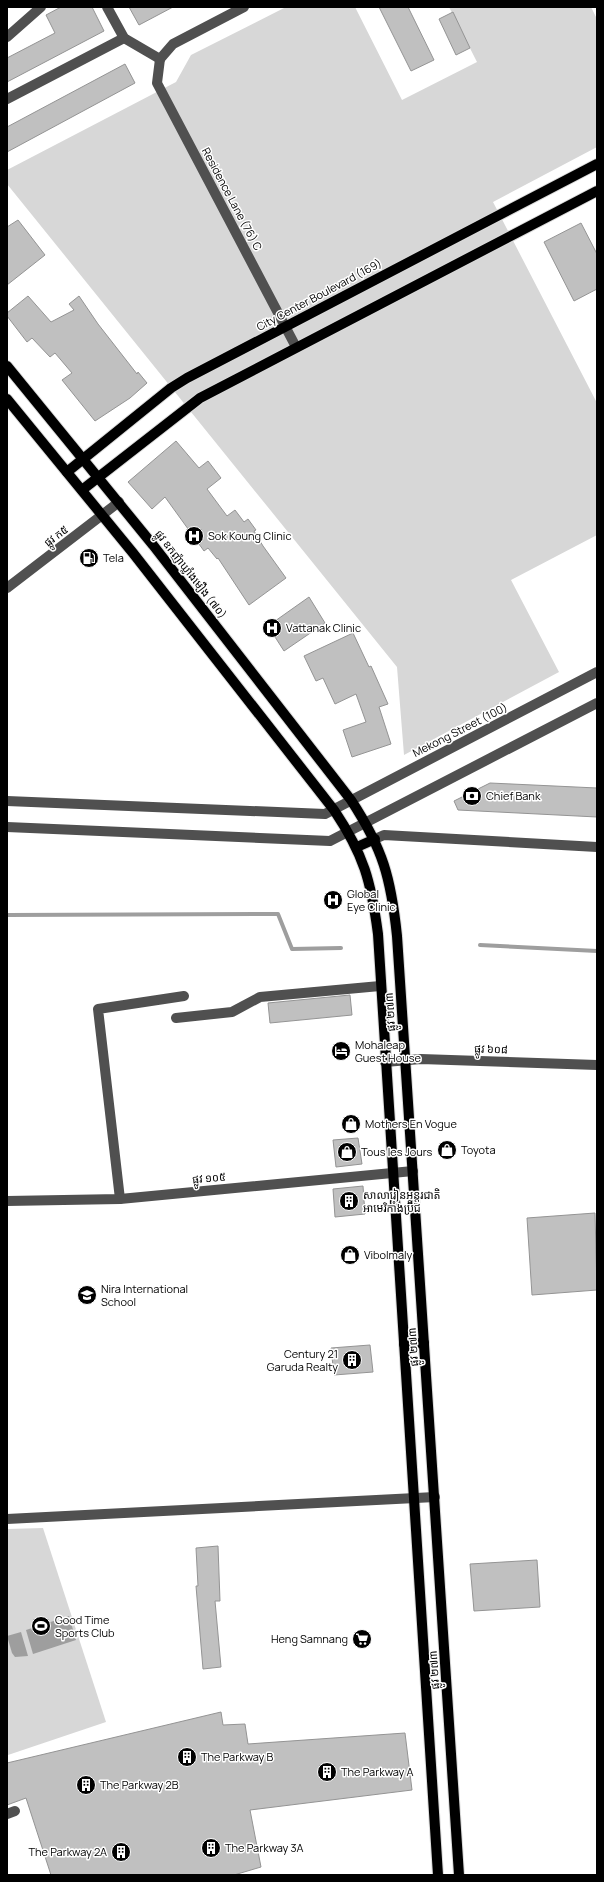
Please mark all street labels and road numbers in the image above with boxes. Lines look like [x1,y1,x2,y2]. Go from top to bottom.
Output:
street label: Residence Lane (76) C [199,145,266,253]
street label: City Center Boulevard (169) [254,255,384,334]
street label: ផ្លូវ ក៥ [40,522,73,552]
street label: ផ្លូវ ឧកញ៉ាឃ្លាំងមឿង (៧០) [150,526,231,623]
street label: Mekong Street (100) [410,699,510,760]
street label: ផ្លូវ ២៧៣ [381,992,402,1032]
street label: ផ្លូវ ៦០៨ [474,1040,508,1060]
street label: ផ្លូវ ១០៥ [191,1169,227,1190]
street label: ផ្លូវ ២៧៣ [404,1327,425,1367]
street label: ផ្លូវ ២៧៣ [425,1650,446,1690]

